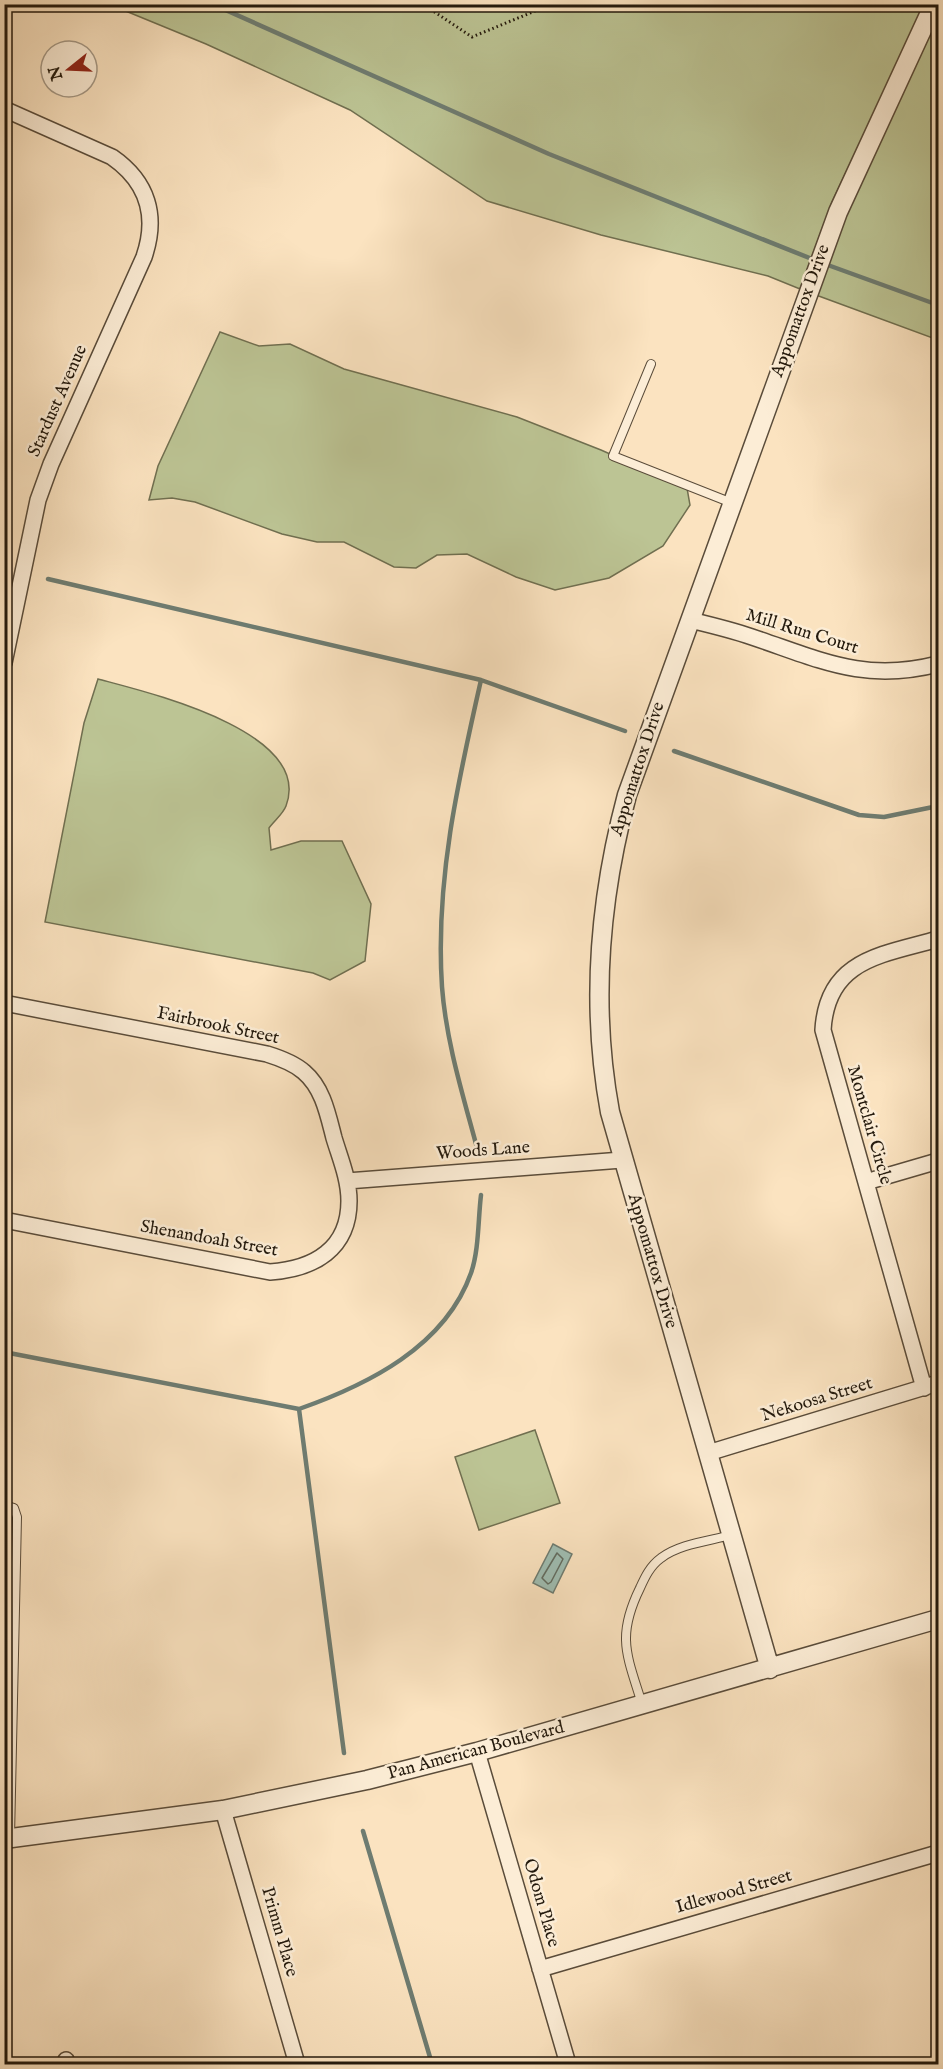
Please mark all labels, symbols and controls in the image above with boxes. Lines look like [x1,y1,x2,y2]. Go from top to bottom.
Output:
north arrow [39,39,99,99]
text: N [45,63,69,84]
street label: Appomattox Drive [766,242,836,381]
street label: Stardust Avenue [23,341,93,461]
street label: Mill Run Court [743,604,861,660]
street label: Appomattox Drive [605,699,670,840]
street label: Fairbrook Street [155,1002,281,1050]
street label: Montclair Circle [841,1063,897,1187]
street label: Woods Lane [435,1136,531,1166]
street label: Appomattox Drive [621,1190,682,1331]
street label: Shenandoah Street [138,1216,280,1262]
street label: Nekoosa Street [759,1372,875,1428]
street label: Pan American Boulevard [385,1716,567,1786]
street label: Odom Place [517,1856,565,1950]
street label: Idlewood Street [673,1864,795,1920]
street label: Primm Place [255,1884,303,1980]

